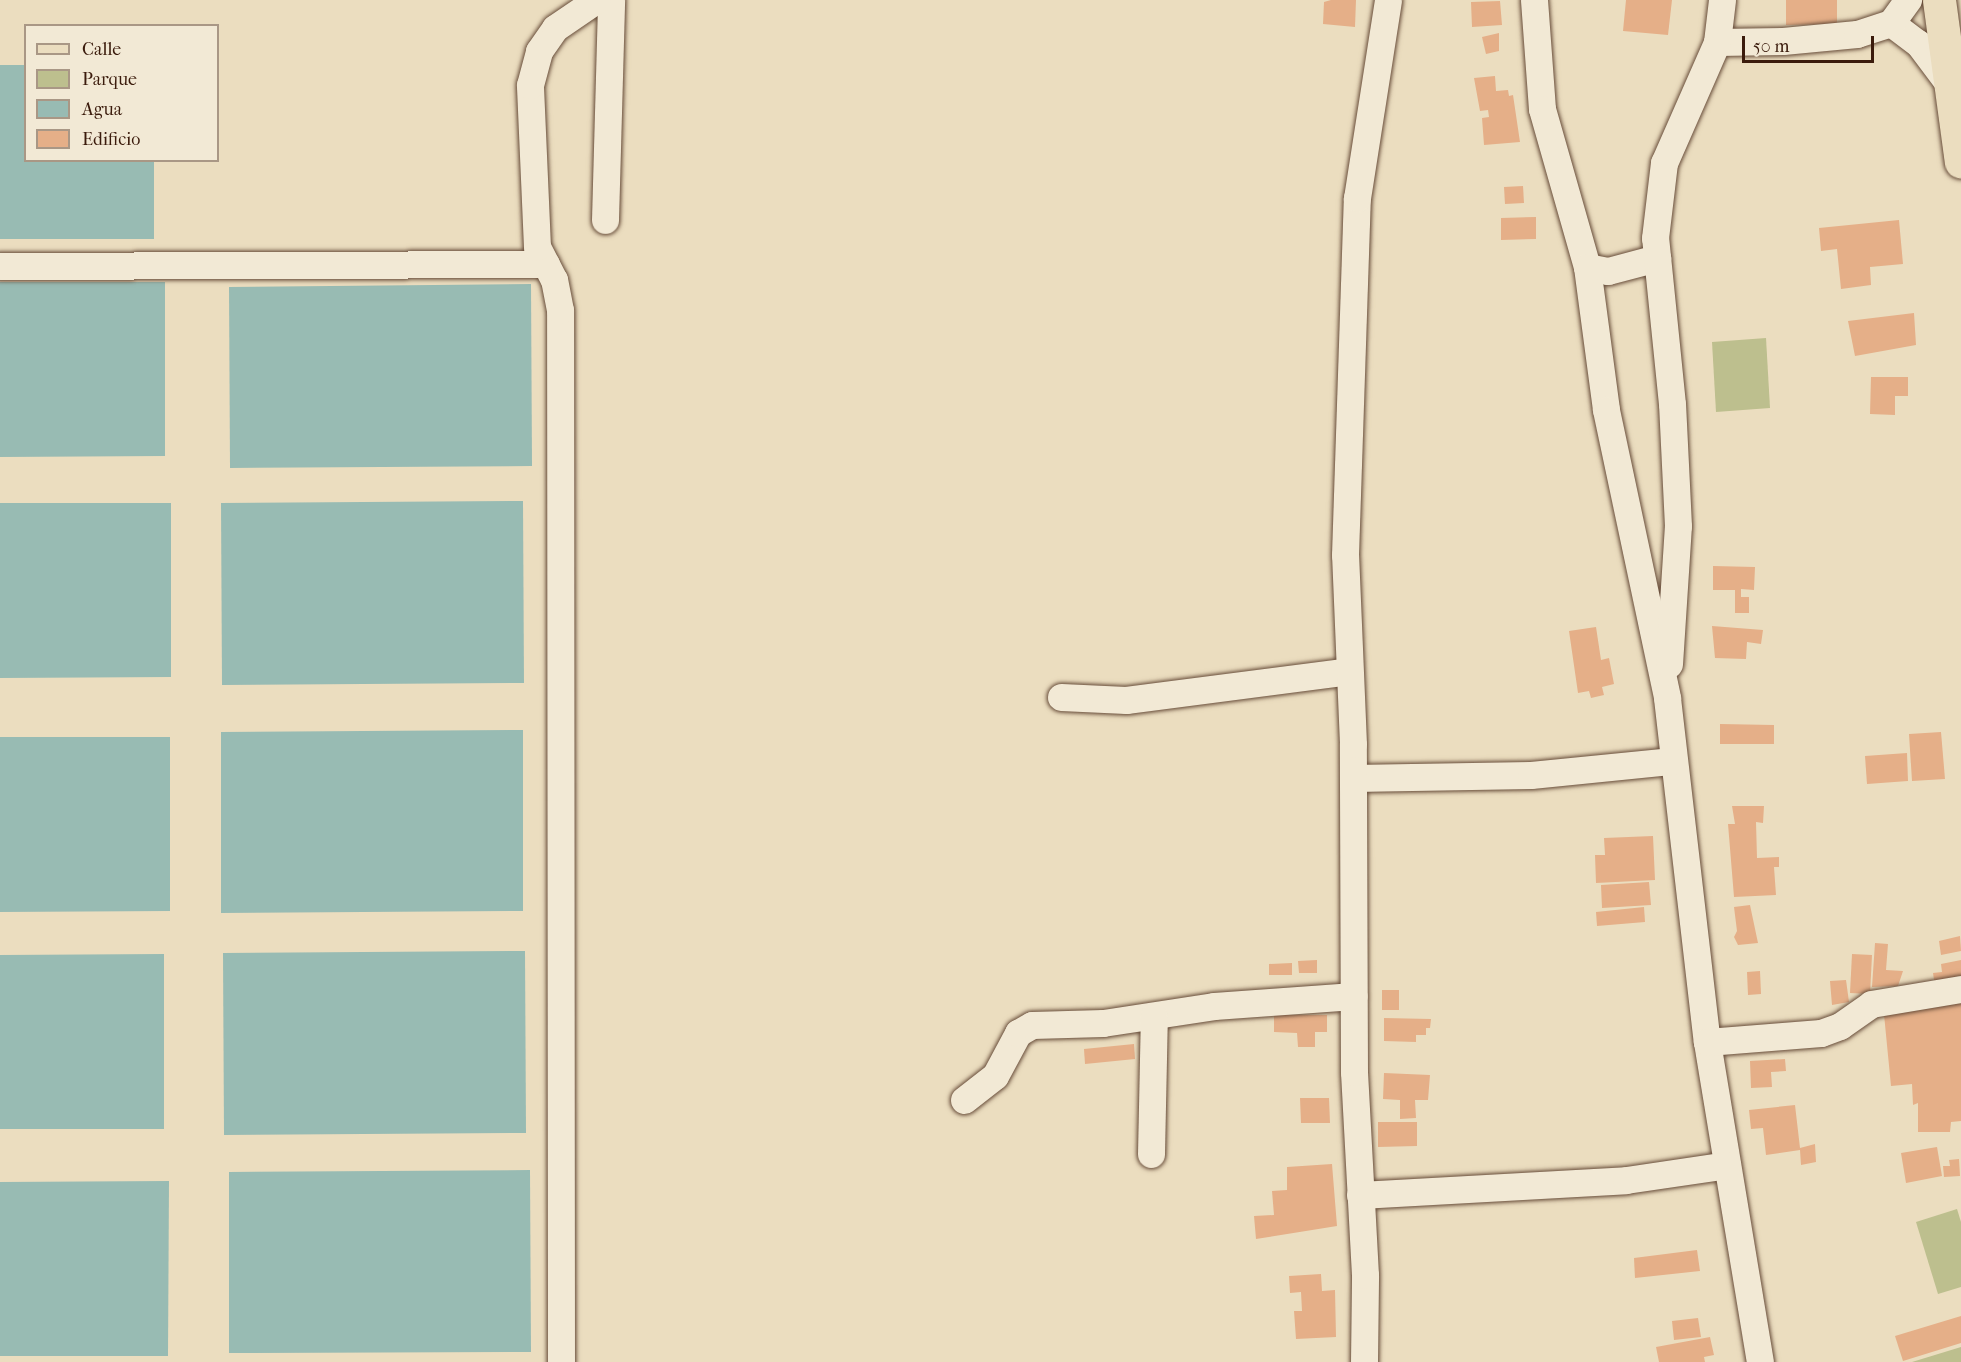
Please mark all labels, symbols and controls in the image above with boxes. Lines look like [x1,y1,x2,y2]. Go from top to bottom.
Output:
legend [24,24,219,162]
scale bar [1745,24,1877,62]
text: 50 m [1753,36,1789,57]
text: Calle [82,39,121,60]
text: Parque [82,69,137,90]
text: Agua [82,99,122,120]
text: Edificio [82,129,140,150]

